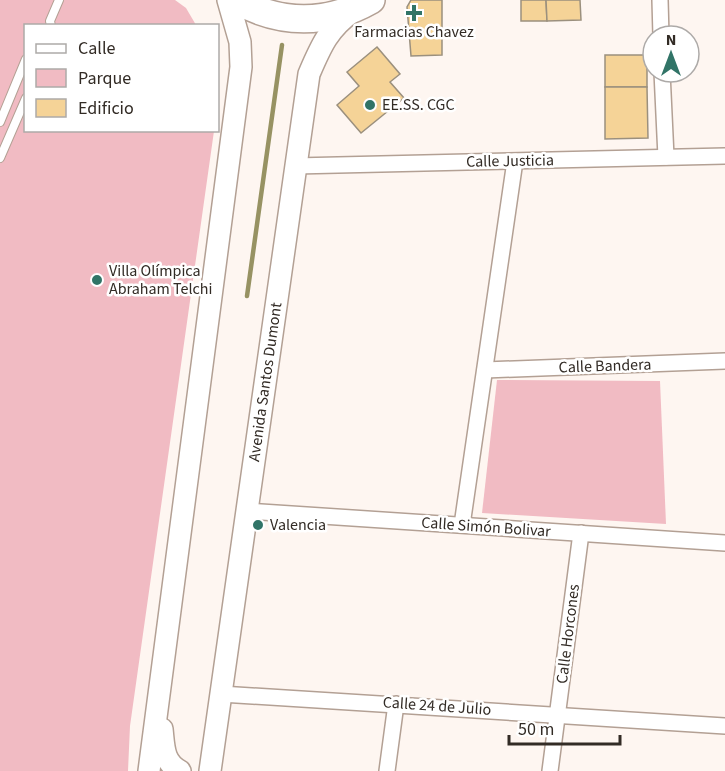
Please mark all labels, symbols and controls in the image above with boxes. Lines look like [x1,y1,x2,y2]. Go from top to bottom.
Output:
marker: Farmacias Chavez [407,6,421,20]
place label: Farmacias Chavez [354,21,474,43]
legend [24,24,219,132]
north arrow [641,24,701,84]
text: N [666,29,676,51]
text: Calle [78,36,116,61]
text: Parque [78,66,131,91]
place label: EE.SS. CGC [382,94,455,116]
text: Edificio [78,96,134,121]
marker: EE.SS. CGC [363,98,377,112]
street label: Calle Justicia [466,149,554,173]
place label: Villa Olímpica Abraham Telchi [109,260,212,300]
marker: Villa Olímpica Abraham Telchi [90,273,104,287]
street label: Avenida Santos Dumont [243,300,288,463]
street label: Calle Bandera [558,353,652,379]
street label: Calle Simón Bolivar [421,512,552,543]
place label: Valencia [270,514,326,536]
marker: Valencia [251,518,265,532]
street label: Calle Horcones [551,583,585,685]
street label: Calle 24 de Julio [382,691,492,721]
scale bar [509,708,620,746]
text: 50 m [518,717,554,742]

